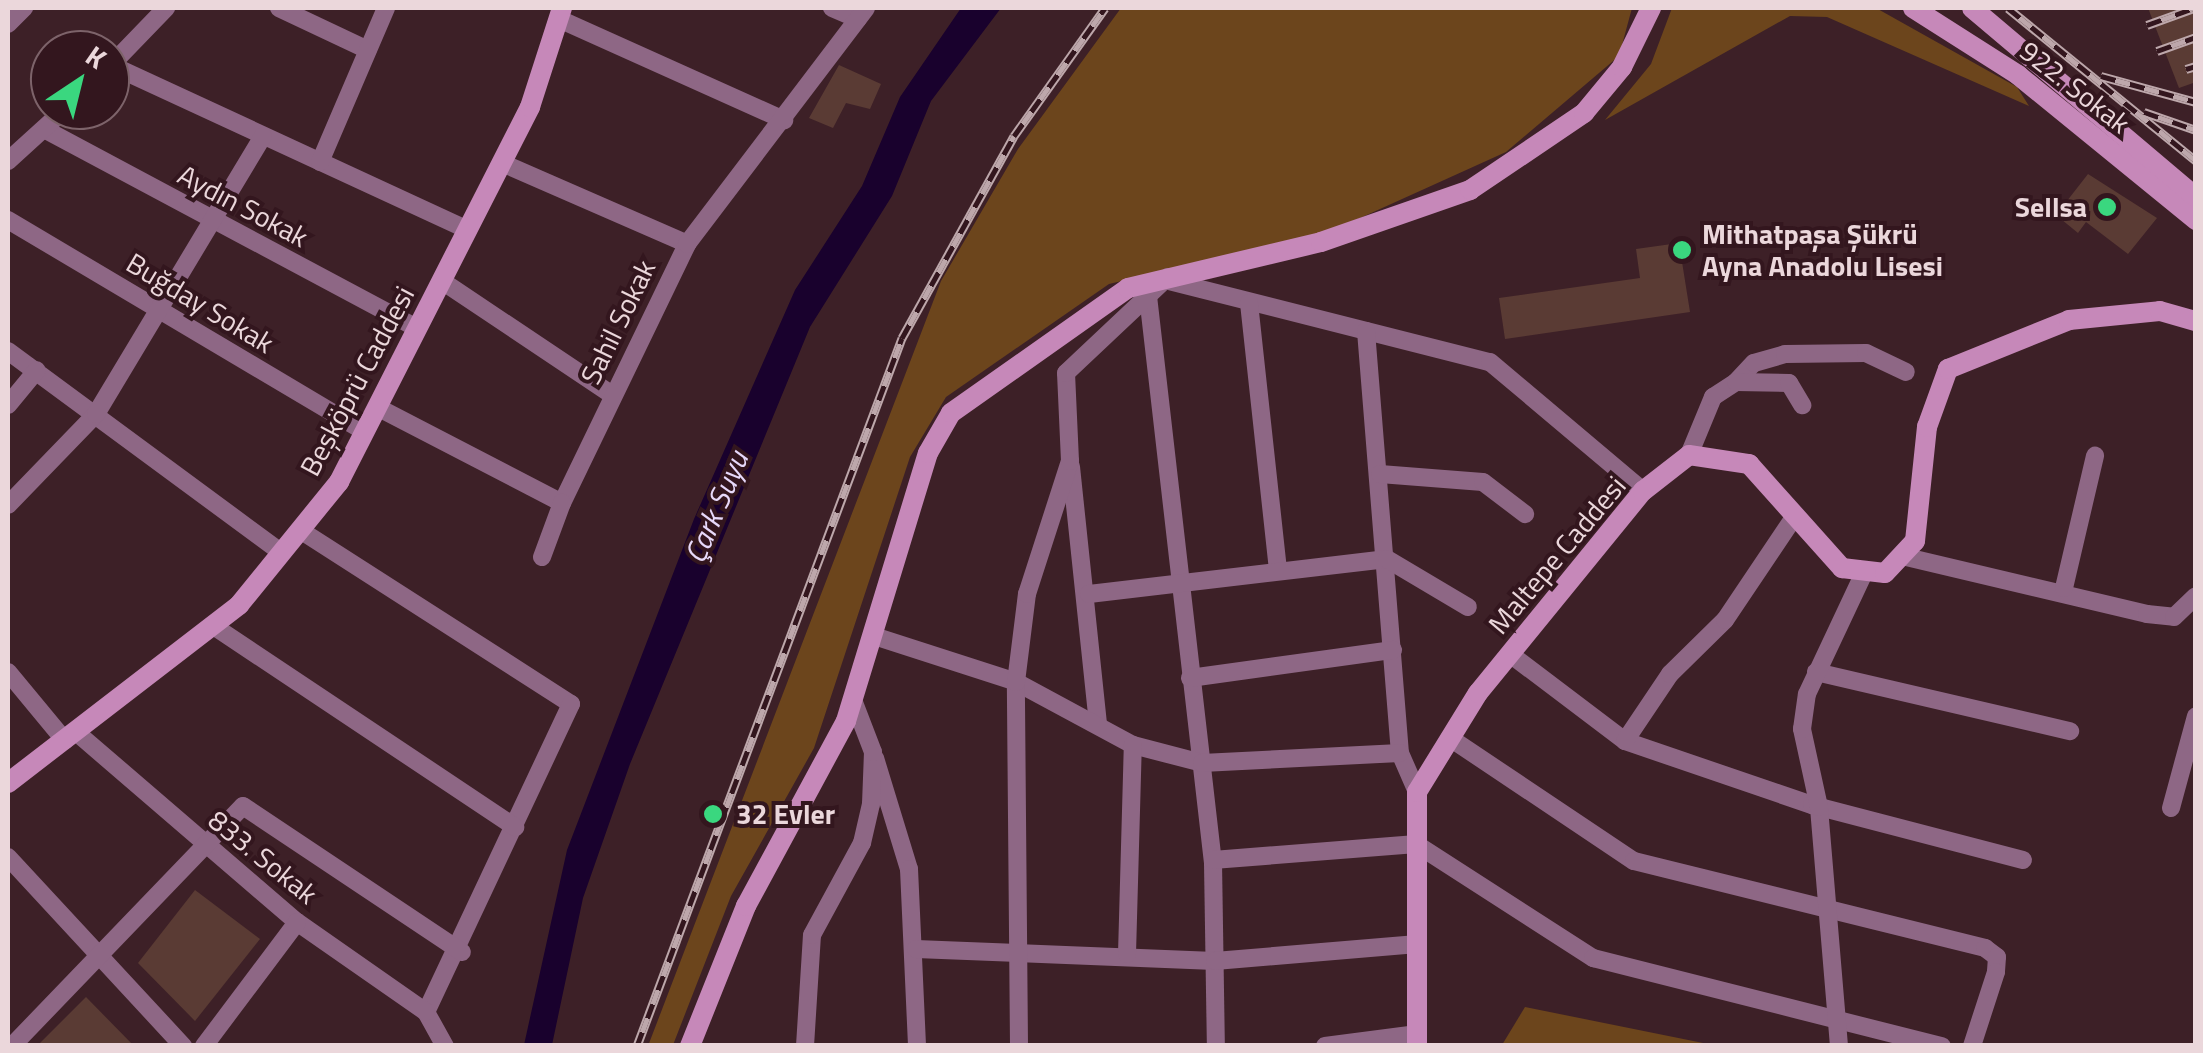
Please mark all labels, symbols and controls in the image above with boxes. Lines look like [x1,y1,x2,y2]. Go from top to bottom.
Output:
north arrow [30,30,130,130]
text: K [77,34,115,79]
street label: 922. Sokak [2013,34,2137,140]
street label: Aydın Sokak [172,158,314,254]
place label: Sellsa [2015,190,2087,224]
marker: Sellsa [2096,196,2118,218]
place label: Mithatpaşa Şükrü Ayna Anadolu Lisesi [1702,217,1943,283]
marker: Mithatpaşa Şükrü Ayna Anadolu Lisesi [1671,239,1693,261]
street label: Buğday Sokak [120,246,280,360]
street label: Sahil Sokak [574,255,662,389]
street label: Beşköprü Caddesi [293,280,421,482]
water label: Çark Suyu [676,446,756,568]
street label: Maltepe Caddesi [1481,469,1633,641]
place label: 32 Evler [736,797,835,831]
marker: 32 Evler [700,801,726,827]
street label: 833. Sokak [202,803,324,911]

